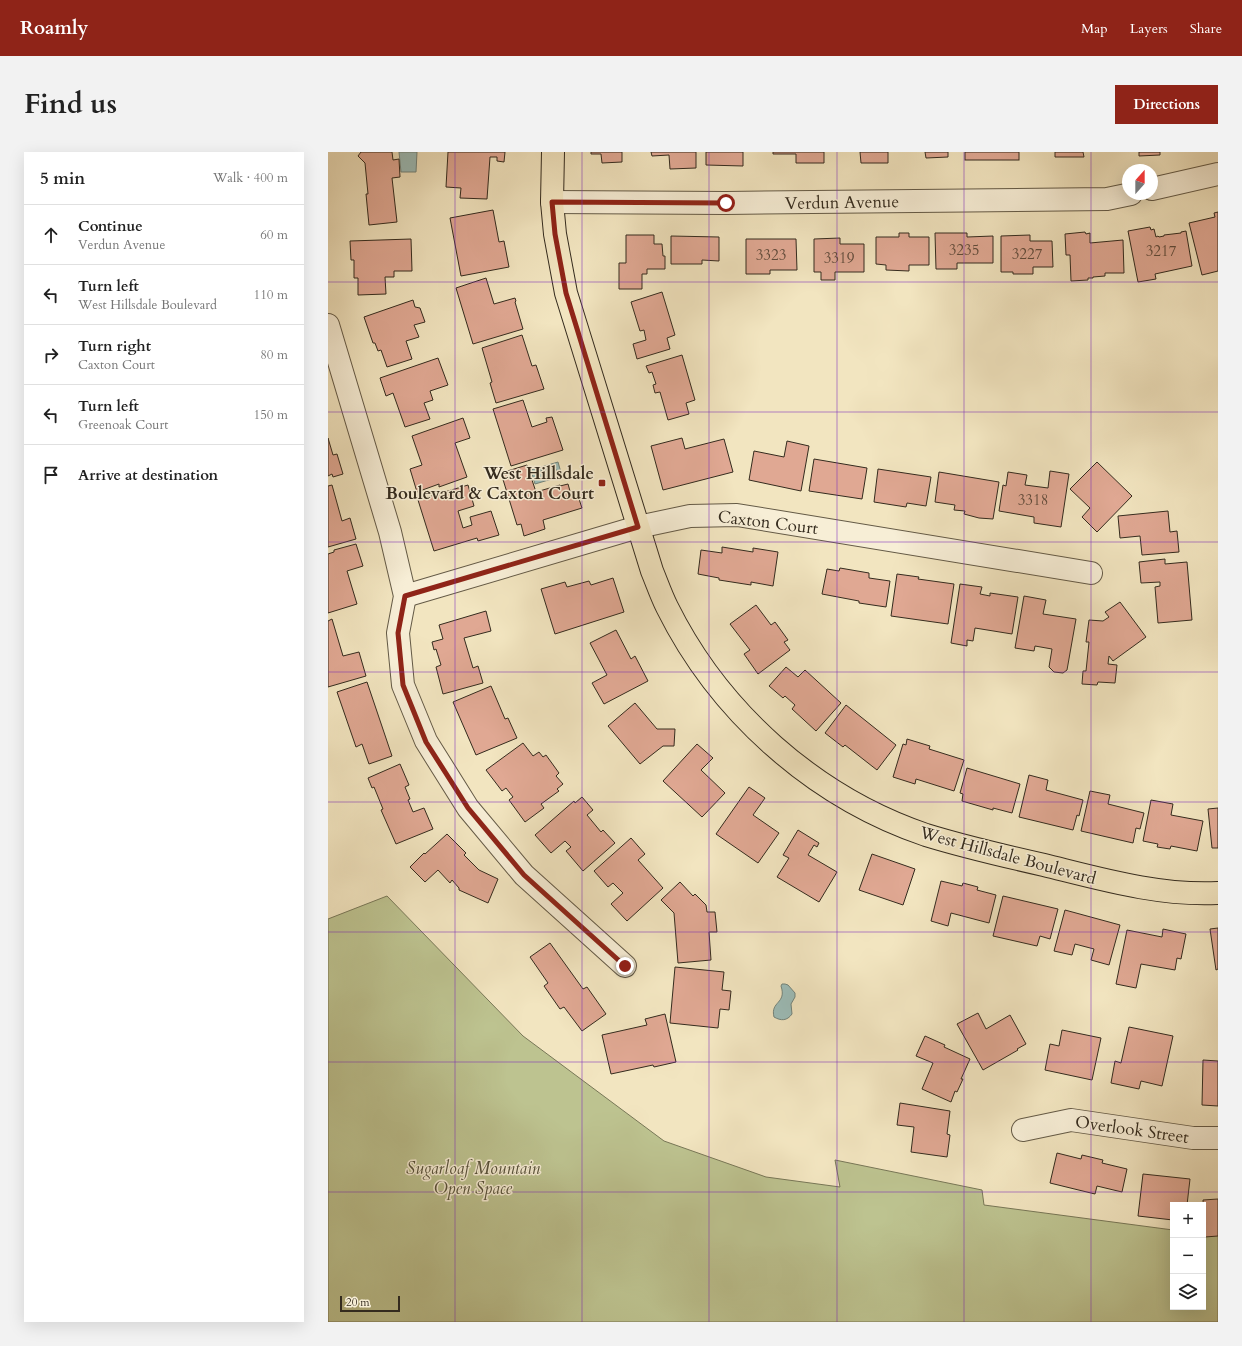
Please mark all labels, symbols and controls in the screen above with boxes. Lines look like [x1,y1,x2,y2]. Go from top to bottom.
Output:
text: Roamly [20,15,88,41]
text: Map [1081,19,1108,38]
text: Layers [1130,19,1168,38]
text: Share [1190,19,1222,38]
text: Find us [24,85,117,123]
button: Directions [1115,85,1218,124]
north arrow [1122,164,1158,200]
text: 5 min [40,167,85,190]
text: Walk · 400 m [213,169,288,187]
street label: Verdun Avenue [785,190,899,215]
route start [717,194,735,212]
text: Continue [78,216,143,236]
icon: ahead [40,224,62,246]
text: 60 m [260,226,288,244]
text: Verdun Avenue [78,236,165,254]
house number: 3235 [949,240,979,260]
house number: 3217 [1146,241,1177,261]
house number: 3227 [1012,244,1043,264]
house number: 3323 [756,245,786,265]
house number: 3319 [824,248,855,268]
text: Turn left [78,276,139,296]
icon: left [40,284,62,306]
text: 110 m [254,286,288,304]
text: West Hillsdale Boulevard [78,296,217,314]
text: Turn right [78,336,151,356]
icon: right [40,344,62,366]
text: 80 m [260,346,288,364]
text: Caxton Court [78,356,155,374]
text: Turn left [78,396,139,416]
icon: left [40,404,62,426]
text: 150 m [254,406,288,424]
text: Greenoak Court [78,416,168,434]
place label: West Hillsdale Boulevard & Caxton Court [386,462,594,505]
icon: arrive [40,464,62,486]
text: Arrive at destination [78,465,218,485]
marker: West Hillsdale Boulevard & Caxton Court [597,478,607,488]
house number: 3318 [1018,490,1048,510]
street label: Caxton Court [717,505,820,540]
street label: West Hillsdale Boulevard [916,821,1099,890]
route end [616,957,634,975]
street label: Overlook Street [1074,1110,1191,1149]
park label: Sugarloaf Mountain Open Space [406,1157,541,1200]
map controls [1170,1202,1206,1310]
button: + [1170,1202,1206,1238]
button: − [1170,1238,1206,1274]
button: layers [1170,1274,1206,1310]
scale bar [340,1294,400,1313]
text: 20 m [346,1295,370,1310]

